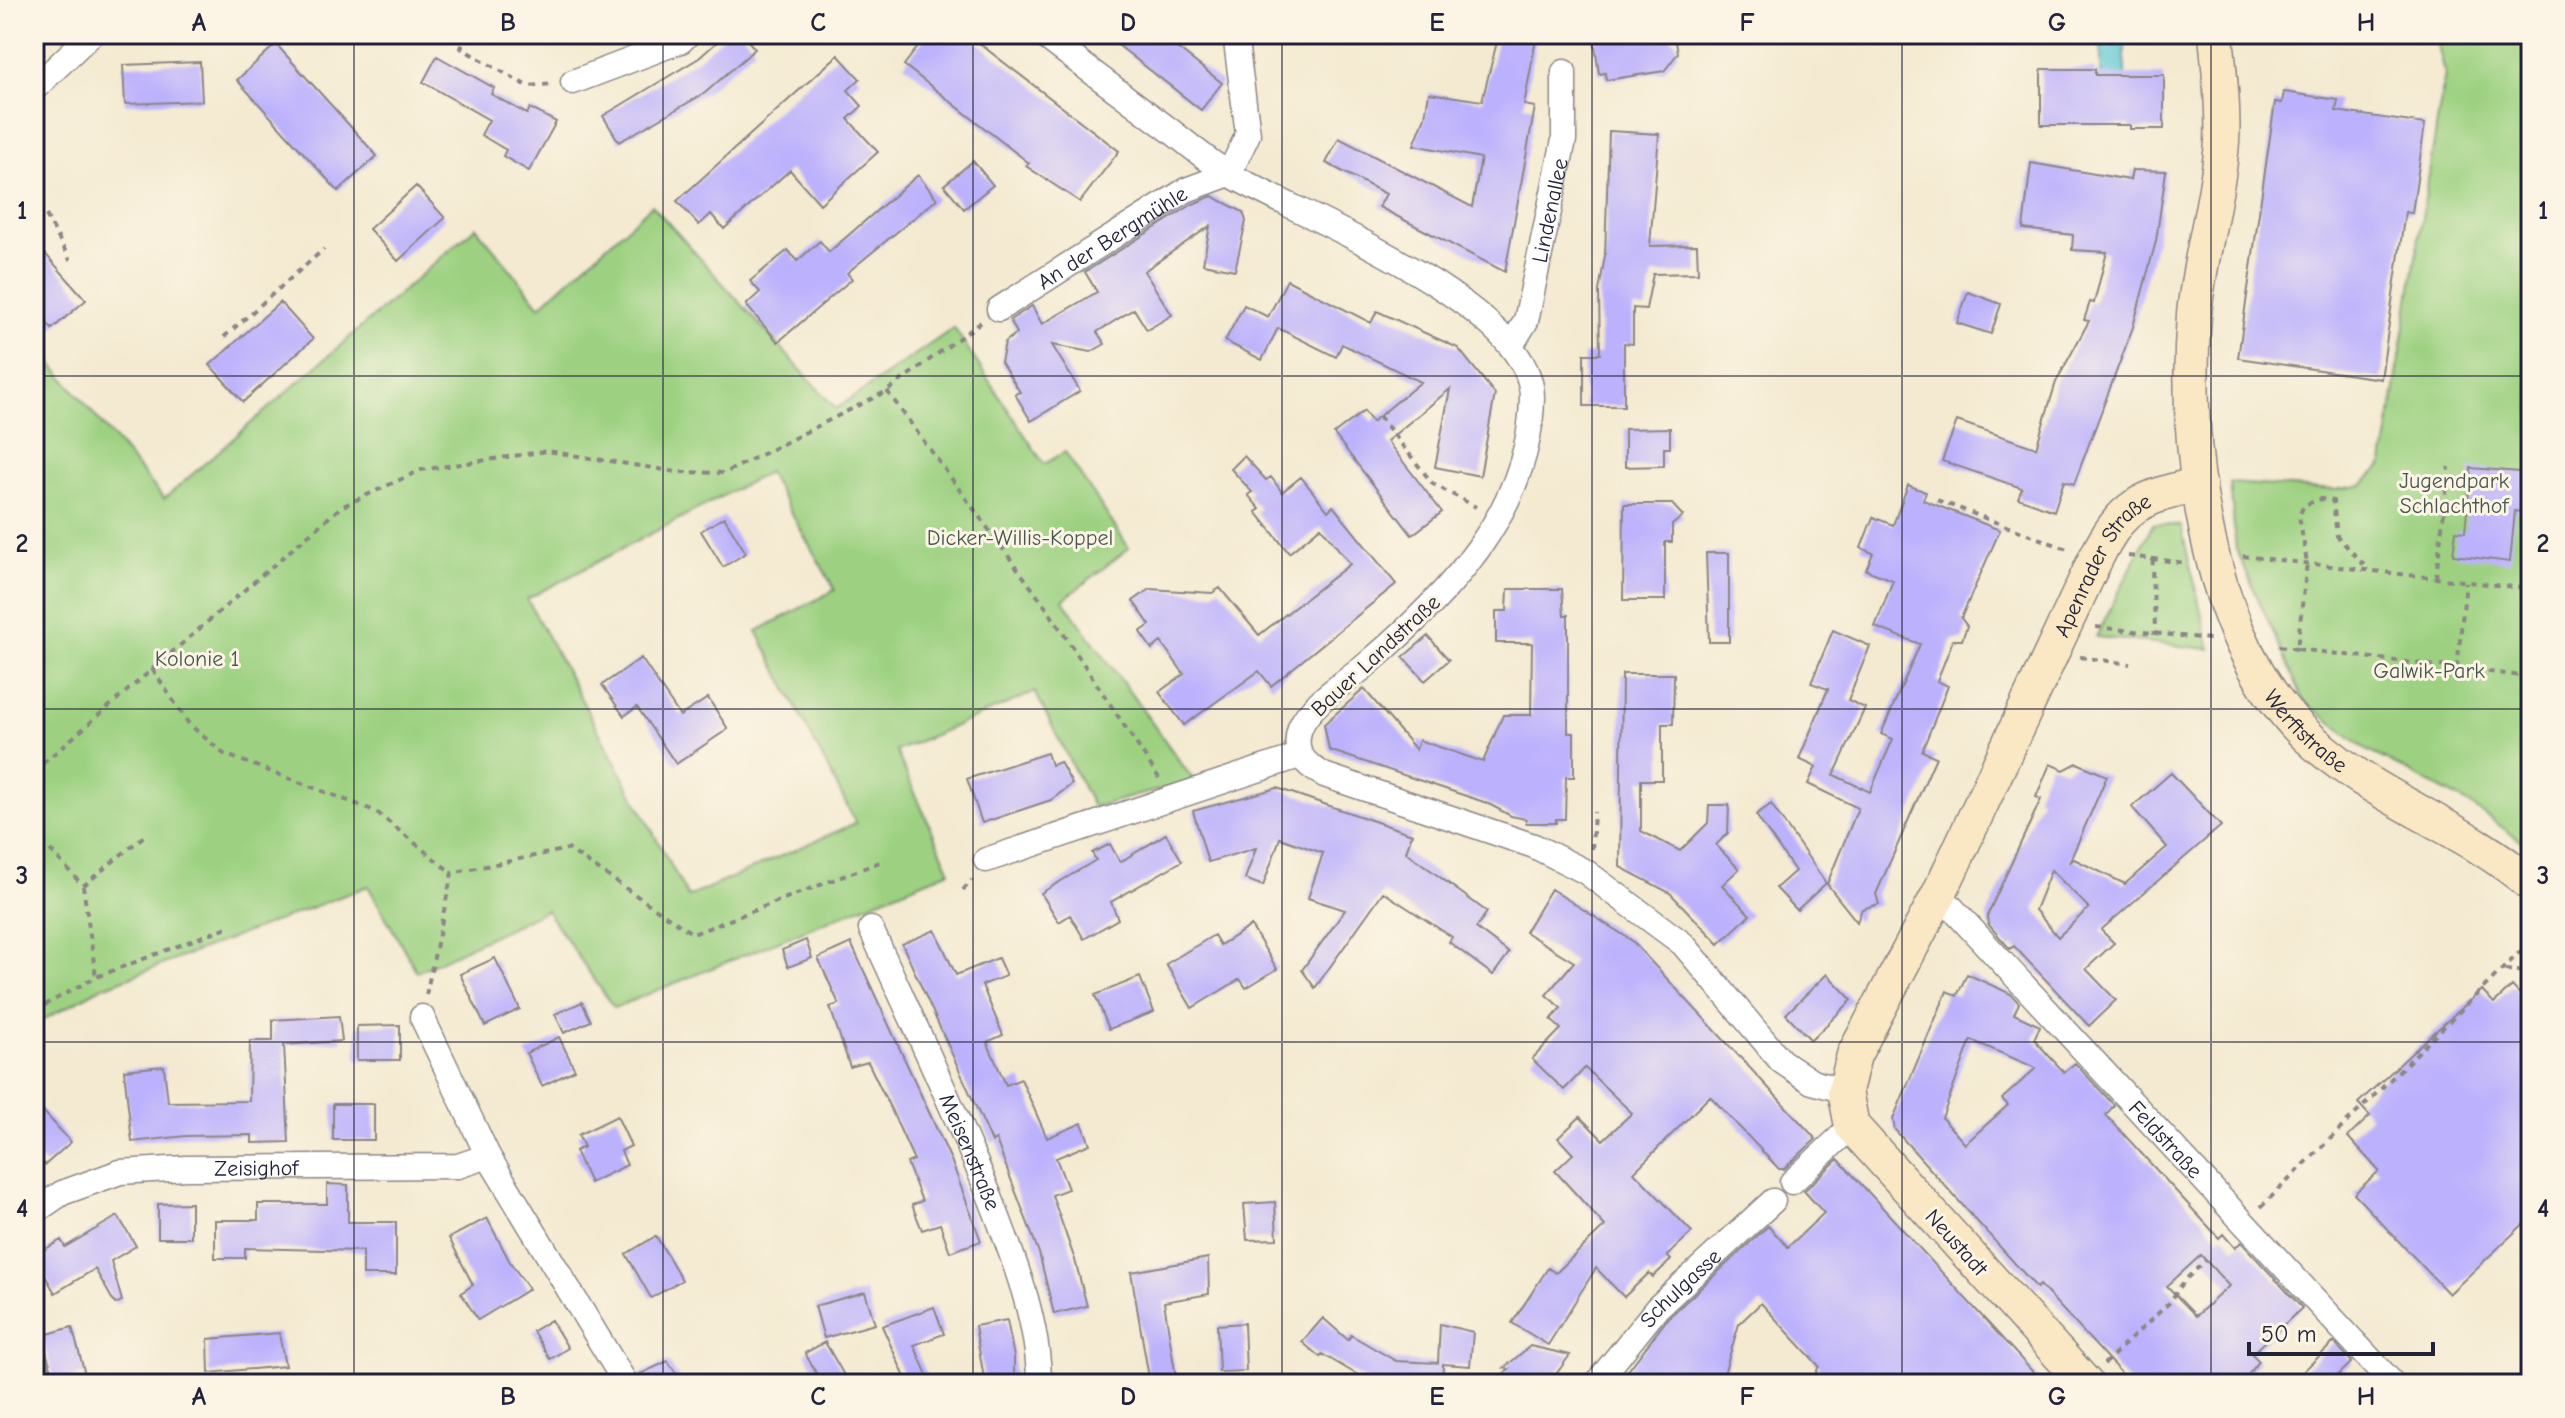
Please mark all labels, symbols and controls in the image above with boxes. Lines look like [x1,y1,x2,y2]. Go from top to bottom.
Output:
text: A [192,8,207,38]
text: B [500,8,516,38]
text: C [810,8,826,38]
text: D [1120,8,1136,38]
text: E [1429,8,1445,38]
text: F [1739,8,1755,38]
text: G [2048,8,2066,38]
text: H [2357,8,2375,38]
street label: Lindenallee [1527,156,1574,265]
street label: An der Bergmühle [1033,181,1192,295]
text: 1 [17,196,27,226]
text: 1 [2538,196,2548,226]
park label: Jugendpark Schlachthof [2399,468,2510,519]
street label: Apenrader Straße [2049,488,2155,641]
park label: Dicker-Willis-Koppel [927,525,1113,551]
text: 2 [16,529,28,559]
text: 2 [2537,529,2549,559]
street label: Bauer Landstraße [1306,589,1446,722]
park label: Kolonie 1 [155,646,239,672]
park label: Galwik-Park [2373,658,2485,684]
street label: Werftstraße [2258,685,2352,779]
text: 3 [16,861,28,891]
text: 3 [2537,861,2549,891]
street label: Meisenstraße [933,1090,1006,1214]
street label: Feldstraße [2123,1095,2208,1184]
street label: Zeisighof [214,1155,300,1182]
text: 4 [16,1194,28,1224]
text: 4 [2537,1194,2549,1224]
street label: Neustadt [1920,1204,1993,1282]
street label: Schulgasse [1635,1244,1727,1333]
scale bar [2249,1306,2433,1356]
text: 50 m [2261,1320,2317,1348]
text: A [192,1382,207,1412]
text: B [500,1382,516,1412]
text: C [810,1382,826,1412]
text: D [1120,1382,1136,1412]
text: E [1429,1382,1445,1412]
text: F [1739,1382,1755,1412]
text: G [2048,1382,2066,1412]
text: H [2357,1382,2375,1412]

